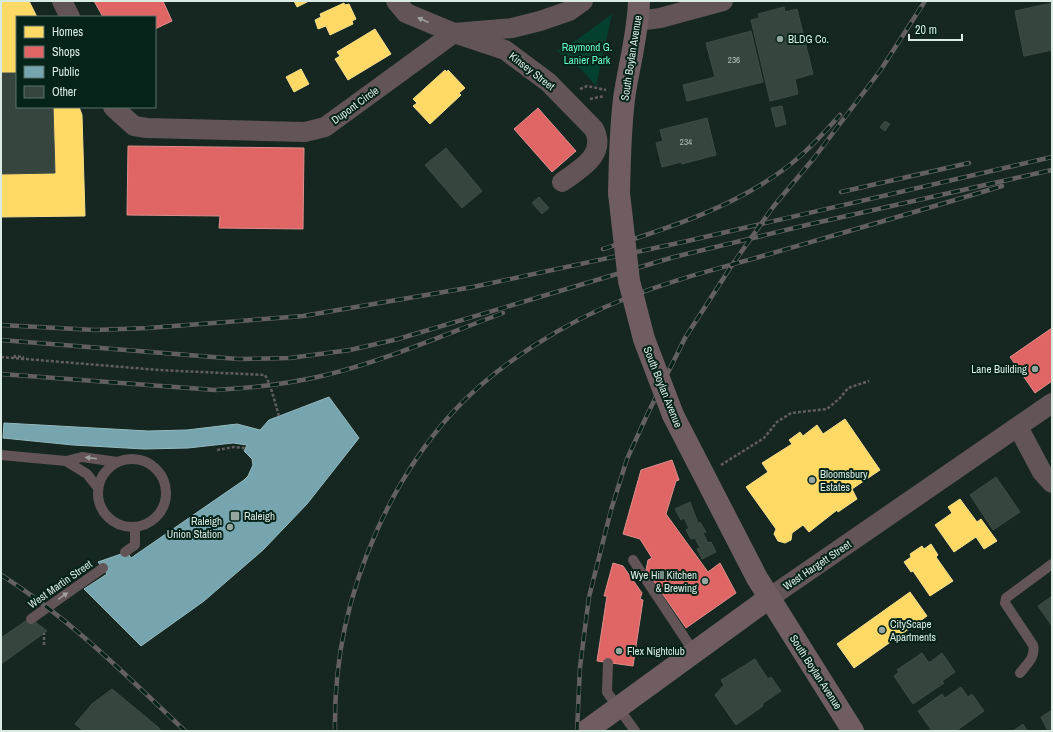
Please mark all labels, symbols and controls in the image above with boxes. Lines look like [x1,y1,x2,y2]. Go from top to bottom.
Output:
street label: South Boylan Avenue [617,14,645,102]
legend [16,16,156,108]
scale bar [909,16,962,42]
one-way arrow [417,17,428,23]
text: 20 m [915,22,937,38]
text: Homes [52,24,83,40]
place label: BLDG Co. [788,32,829,46]
marker: BLDG Co. [775,34,785,44]
park label: Raymond G. Lanier Park [562,40,612,67]
text: Shops [52,44,80,60]
street label: Kinsey Street [506,49,558,93]
house number: 236 [728,54,740,66]
text: Public [52,64,79,80]
street label: Dupont Circle [329,83,381,127]
text: Other [52,84,77,100]
house number: 234 [680,136,692,148]
street label: South Boylan Avenue [640,344,686,430]
place label: Lane Building [971,362,1027,376]
marker: Lane Building [1030,364,1040,374]
one-way arrow [85,455,97,462]
place label: Bloomsbury Estates [820,467,868,494]
marker: Bloomsbury Estates [807,475,817,485]
place label: Raleigh [244,509,275,523]
marker: Raleigh [229,510,241,522]
place label: Raleigh Union Station [167,514,222,541]
marker: Raleigh Union Station [225,522,235,532]
street label: West Hargett Street [780,537,854,593]
street label: West Martin Street [25,556,95,611]
place label: Wye Hill Kitchen & Brewing [630,568,697,595]
marker: Wye Hill Kitchen & Brewing [700,576,710,586]
one-way arrow [57,592,68,600]
place label: CityScape Apartments [889,617,937,644]
marker: CityScape Apartments [877,625,887,635]
street label: South Boylan Avenue [787,632,845,712]
place label: Flex Nightclub [627,644,685,658]
marker: Flex Nightclub [614,646,624,656]

